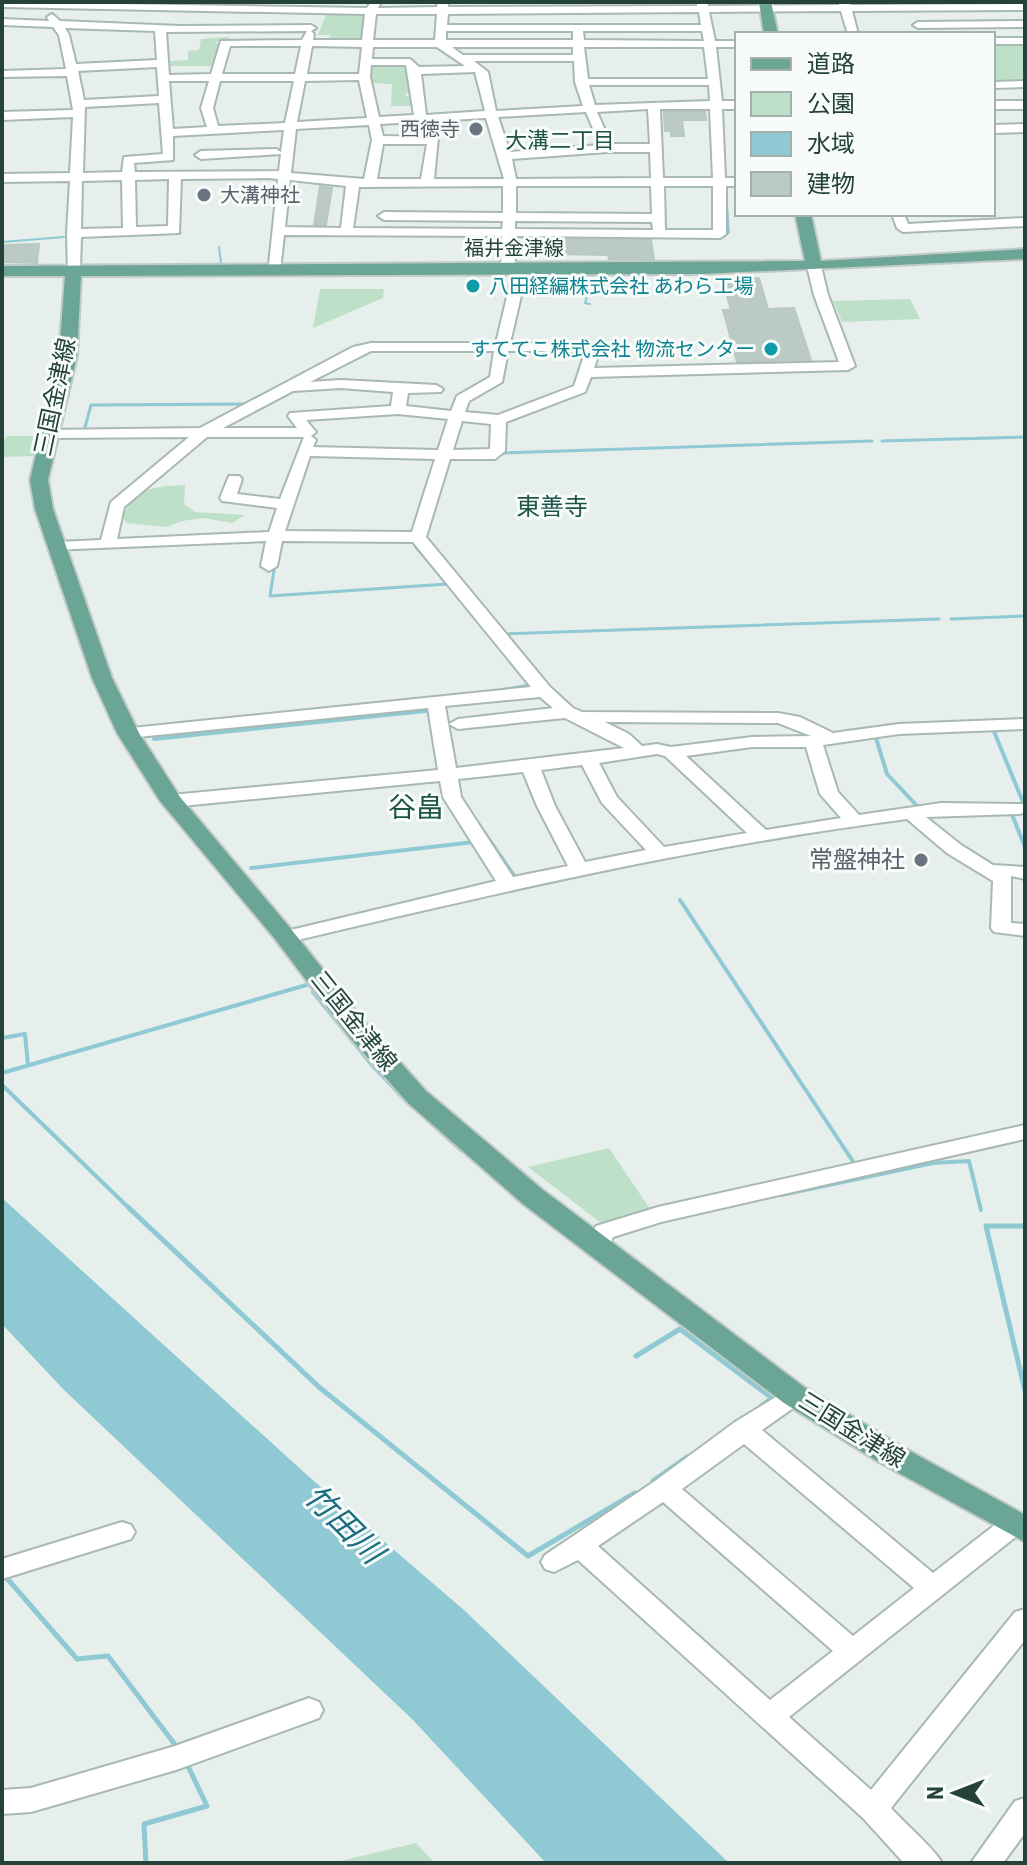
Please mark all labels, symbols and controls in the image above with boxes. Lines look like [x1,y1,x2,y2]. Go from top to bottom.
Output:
legend [735,32,995,216]
text: 道路 [807,50,855,78]
text: 公園 [807,90,855,118]
place label: 西徳寺 [400,117,460,141]
marker: 西徳寺 [467,120,485,138]
district label: 大溝二丁目 [505,128,615,153]
text: 水域 [807,130,855,158]
text: 建物 [807,170,855,198]
place label: 大溝神社 [220,183,300,207]
marker: 大溝神社 [195,186,213,204]
street label: 福井金津線 [464,236,564,260]
place label: 八田経編株式会社 あわら工場 [489,274,754,298]
marker: 八田経編株式会社 あわら工場 [464,277,482,295]
street label: 三国金津線 [29,335,81,459]
place label: すててこ株式会社 物流センター [470,337,755,361]
marker: すててこ株式会社 物流センター [762,340,780,358]
district label: 東善寺 [516,493,588,521]
district label: 谷畠 [388,791,444,824]
place label: 常盤神社 [809,846,905,874]
marker: 常盤神社 [912,851,930,869]
street label: 三国金津線 [305,966,403,1076]
street label: 三国金津線 [794,1386,910,1474]
water label: 竹田川 [297,1477,393,1573]
north arrow [915,1753,995,1833]
text: N [923,1786,948,1800]

